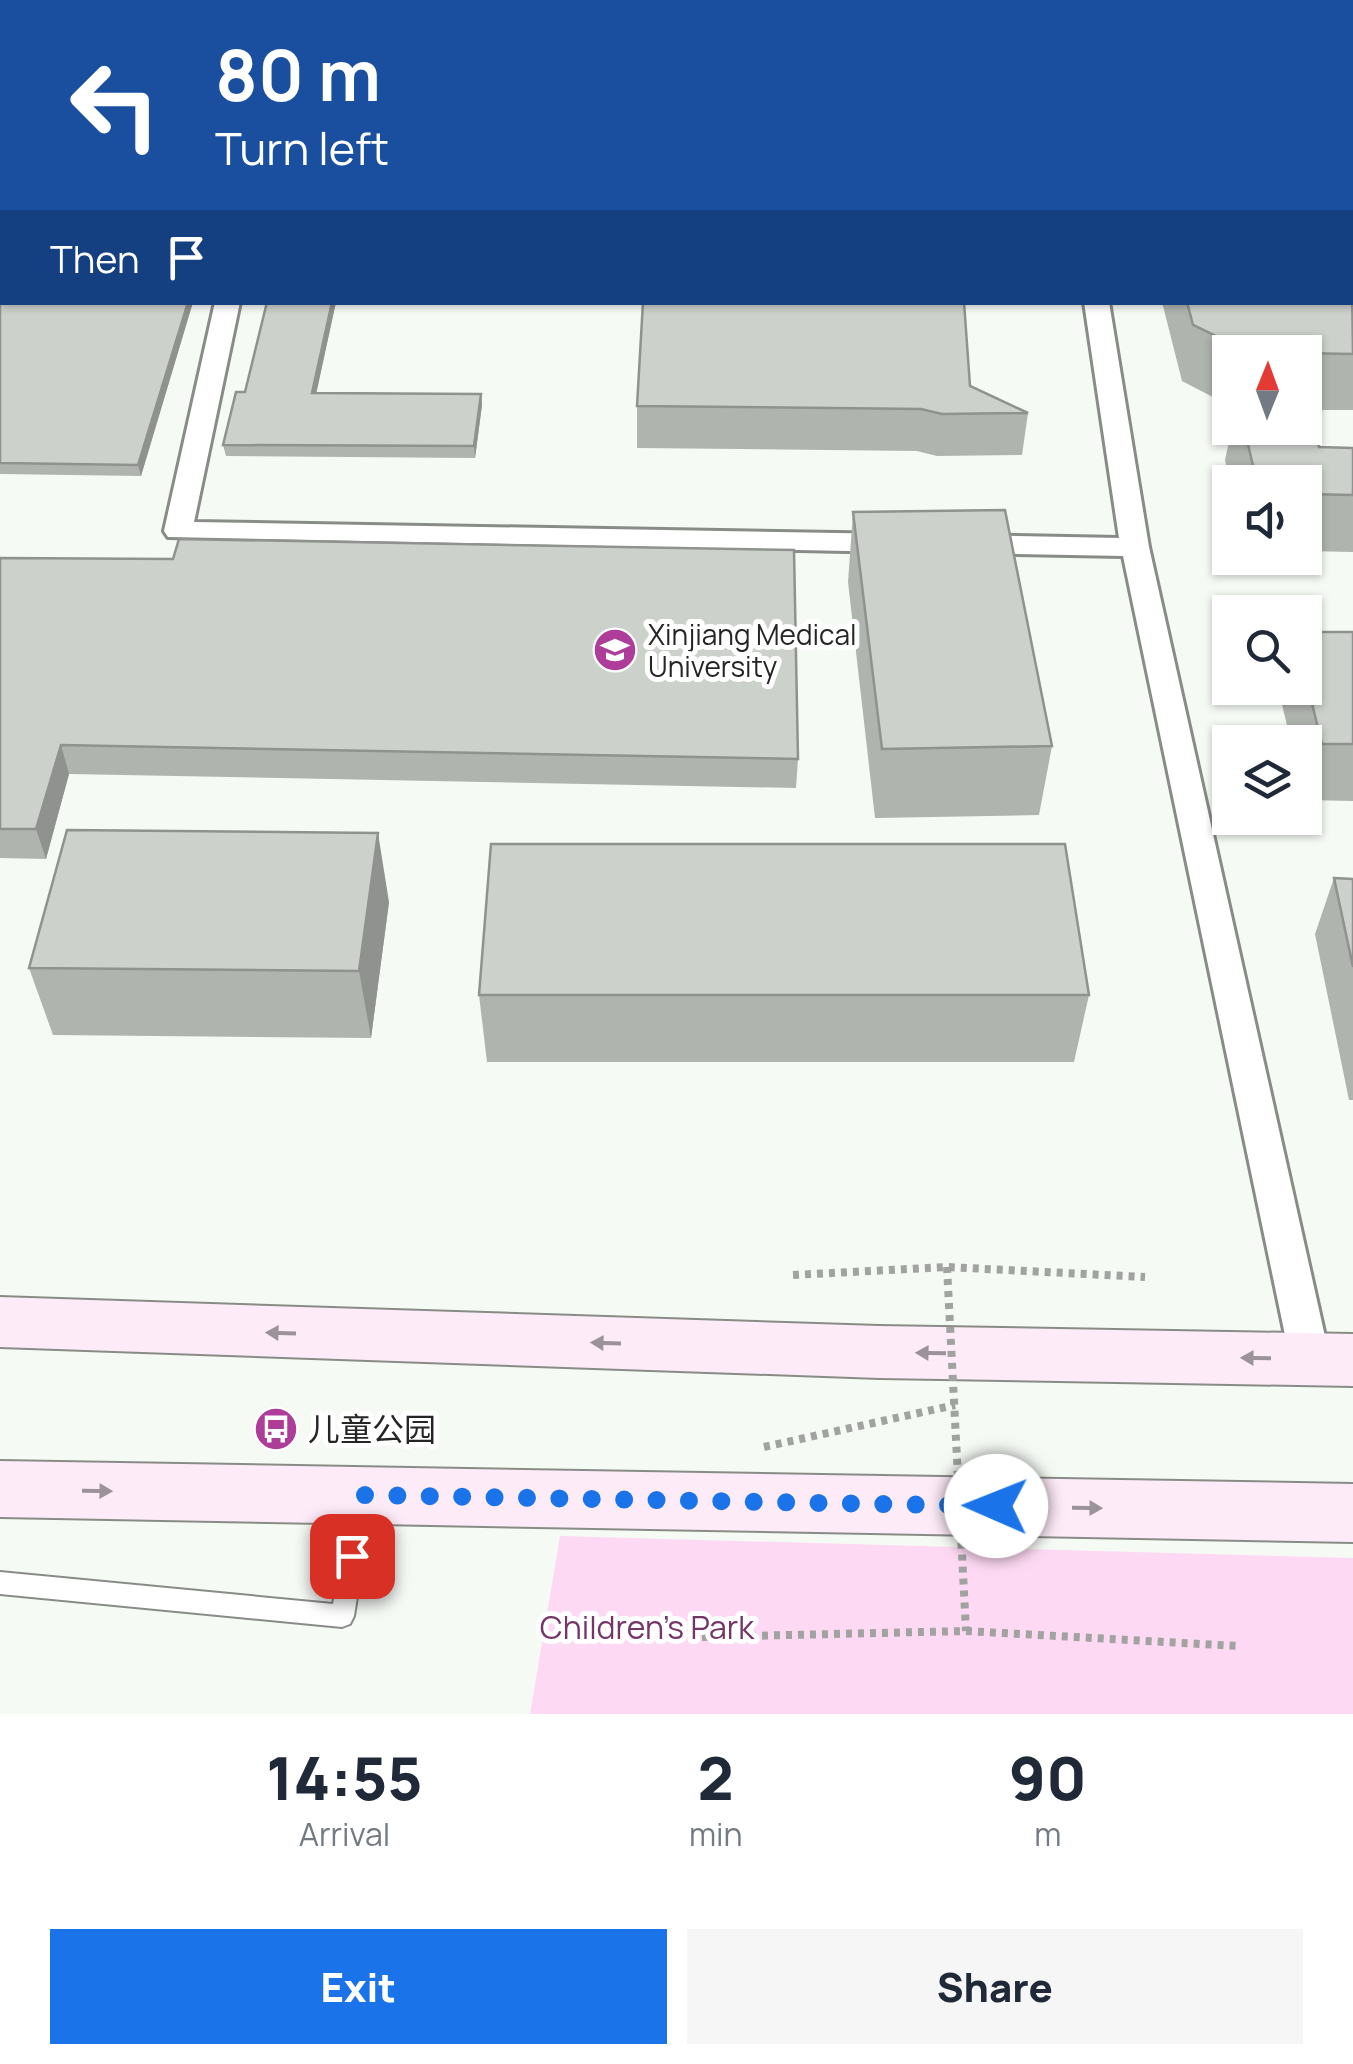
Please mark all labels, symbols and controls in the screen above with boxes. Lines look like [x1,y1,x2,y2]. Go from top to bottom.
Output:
text: 80 m [215,26,381,122]
icon: left [50,40,180,170]
text: Turn left [215,117,389,179]
icon: arrive [159,230,214,285]
text: Then [50,232,139,284]
north arrow [1212,335,1322,445]
map controls [1212,335,1322,835]
button: sound [1212,465,1322,575]
button: search [1212,595,1322,705]
place label: Xinjiang Medical University [648,615,857,685]
school or university icon: Xinjiang Medical University [592,627,638,673]
button: layers [1212,725,1322,835]
one-way arrow [264,1324,296,1340]
one-way arrow [589,1335,621,1351]
one-way arrow [914,1345,946,1361]
one-way arrow [1239,1350,1271,1366]
bus stop icon: 儿童公园 [253,1406,299,1452]
place label: 儿童公园 [308,1407,436,1451]
position arrow [944,1454,1048,1558]
one-way arrow [82,1483,114,1499]
one-way arrow [1072,1501,1104,1517]
pin [310,1514,395,1599]
icon: arrive [325,1529,380,1584]
park label: Children's Park [540,1605,755,1649]
text: 14:55 [266,1736,423,1818]
text: 2 [698,1736,734,1818]
text: 90 [1009,1736,1087,1818]
text: Arrival [299,1812,390,1856]
text: min [689,1812,743,1856]
text: m [1034,1812,1061,1856]
button: Exit [50,1929,667,2044]
button: Share [687,1929,1303,2044]

